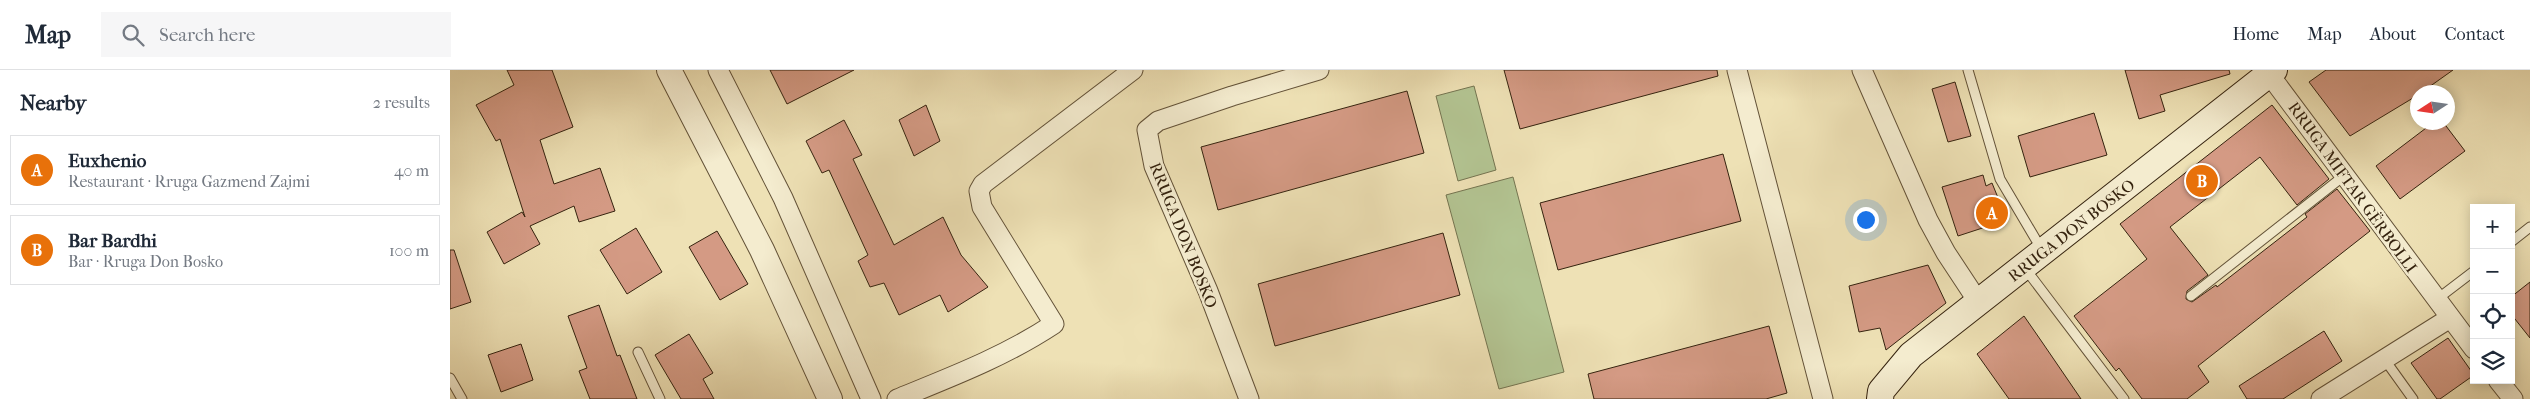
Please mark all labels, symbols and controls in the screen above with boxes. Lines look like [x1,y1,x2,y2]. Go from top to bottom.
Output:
search box [101,12,451,57]
text: Map [25,21,71,49]
icon: search [119,21,147,49]
text: Search here [159,24,255,46]
text: Home [2232,24,2279,45]
text: Map [2307,24,2342,45]
text: About [2370,24,2416,45]
text: Contact [2444,24,2505,45]
north arrow [2410,85,2455,130]
text: Nearby [20,91,86,115]
text: 2 results [373,93,430,112]
street label: RRUGA MIFTAR GËRBOLLI [2284,98,2421,276]
text: Euxhenio [68,150,146,172]
street label: RRUGA DON BOSKO [1146,160,1221,311]
text: A [32,161,42,180]
text: 40 m [394,161,429,180]
pin: B [2186,162,2218,200]
text: Restaurant · Rruga Gazmend Zajmi [68,172,310,191]
street label: RRUGA DON BOSKO [2004,175,2138,286]
pin: A [1976,194,2008,232]
map controls [2470,204,2515,384]
button: + [2470,204,2515,249]
your location [1853,207,1879,233]
text: Bar Bardhi [68,230,157,252]
text: B [32,241,42,260]
text: 100 m [389,241,429,260]
button: − [2470,249,2515,294]
text: Bar · Rruga Don Bosko [68,252,223,271]
button: locate [2470,294,2515,339]
button: layers [2470,339,2515,384]

